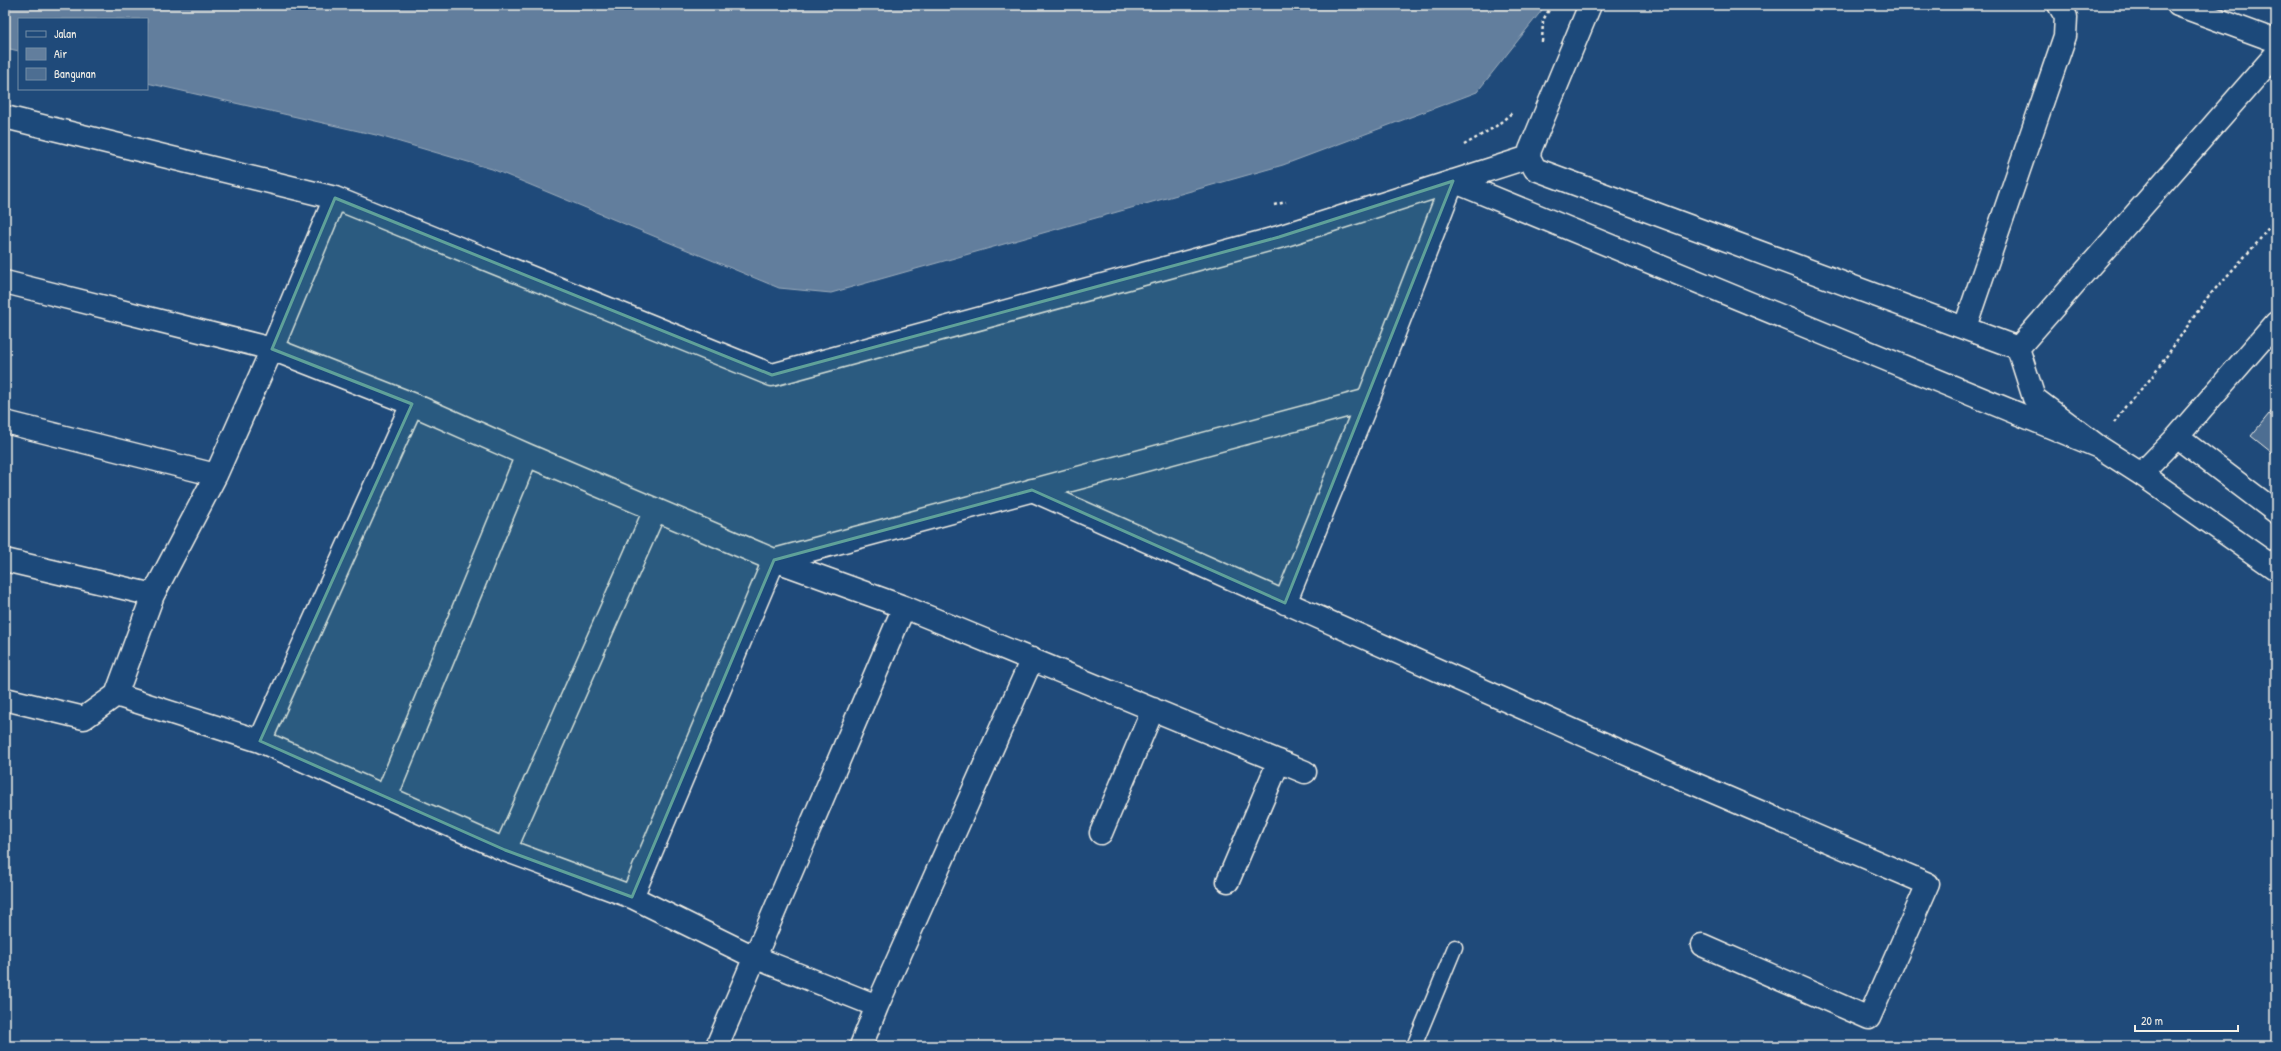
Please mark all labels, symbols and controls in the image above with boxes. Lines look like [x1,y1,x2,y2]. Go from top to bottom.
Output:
legend [18,18,148,90]
text: Jalan [54,25,76,42]
text: Air [54,45,68,62]
text: Bangunan [54,65,96,82]
scale bar [2135,1007,2238,1033]
text: 20 m [2141,1012,2163,1029]

